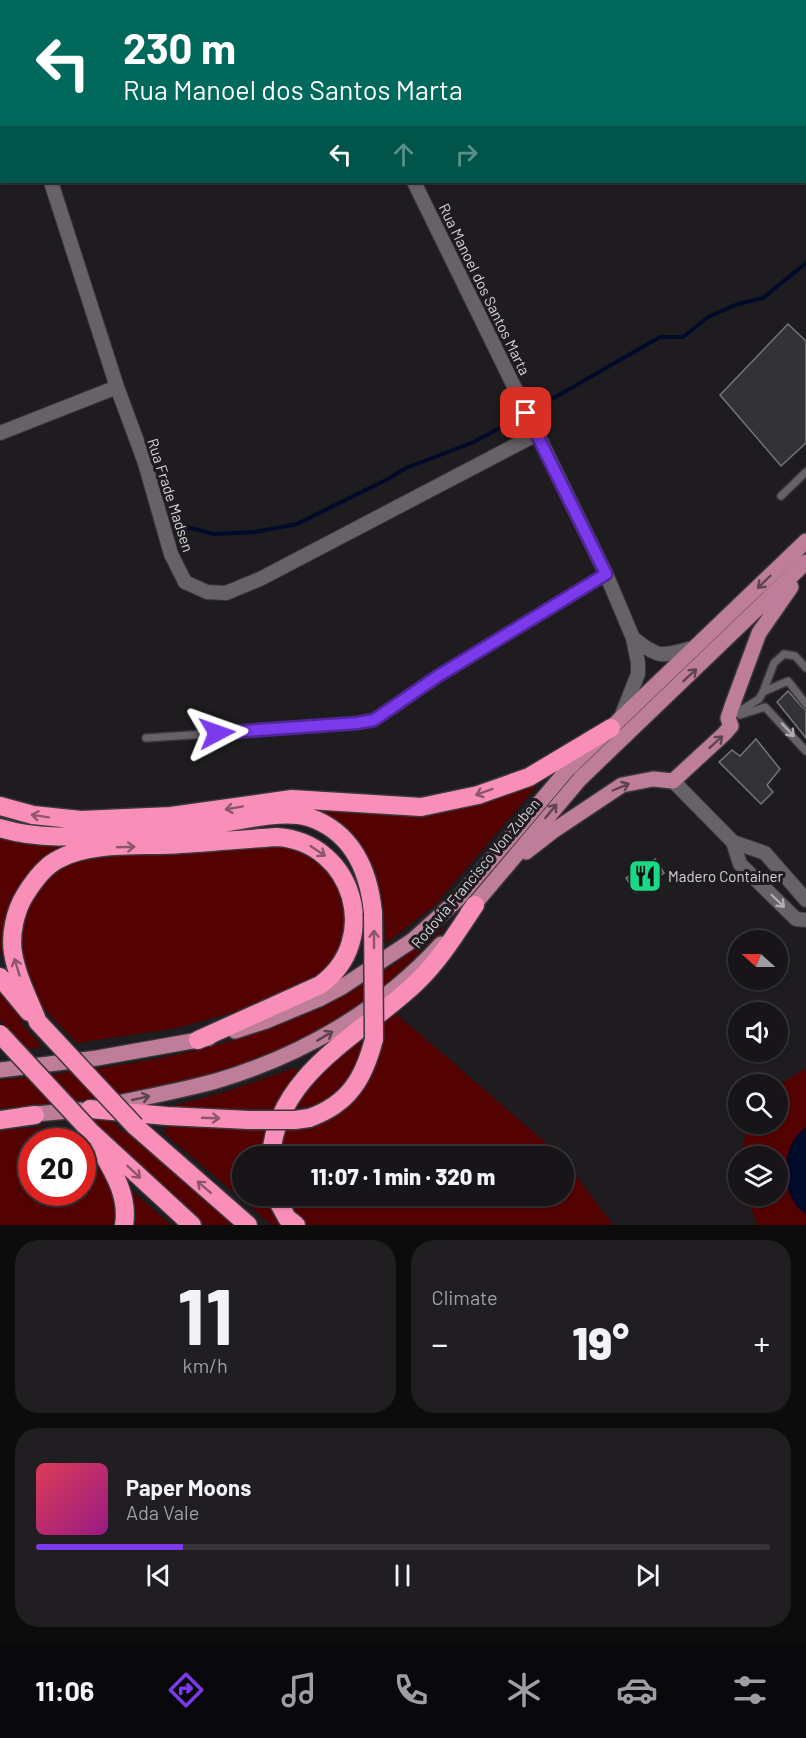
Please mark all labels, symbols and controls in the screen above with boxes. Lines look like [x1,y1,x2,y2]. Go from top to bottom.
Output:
text: 230 m [123,22,236,72]
icon: left [24,24,102,102]
text: Rua Manoel dos Santos Marta [123,73,463,105]
icon: left [324,138,357,171]
icon: ahead [387,138,420,171]
icon: right [450,138,483,171]
street label: Rua Manoel dos Santos Marta [436,200,534,378]
pin [500,387,551,438]
icon: arrive [509,396,542,429]
street label: Rua Frade Madsen [144,436,198,554]
one-way arrow [757,574,772,589]
one-way arrow [682,667,697,682]
position arrow [185,701,249,765]
one-way arrow [780,723,795,738]
one-way arrow [708,735,723,749]
one-way arrow [611,781,629,792]
one-way arrow [476,788,494,799]
street label: Rodovia Francisco Von Zuben [407,794,543,952]
one-way arrow [224,802,244,813]
one-way arrow [544,804,557,820]
one-way arrow [30,810,50,821]
one-way arrow [116,841,136,852]
one-way arrow [309,845,326,857]
restaurant icon: Madero Container [627,858,663,894]
place label: Madero Container [668,867,783,885]
one-way arrow [771,894,786,909]
one-way arrow [368,929,380,949]
north arrow [728,930,788,990]
map controls [728,930,788,1206]
one-way arrow [11,958,22,977]
button: sound [728,1002,788,1062]
one-way arrow [316,1030,333,1042]
button: search [728,1074,788,1134]
one-way arrow [131,1091,150,1103]
one-way arrow [201,1112,221,1124]
speed limit sign: 20 [18,1128,96,1206]
button: layers [728,1146,788,1206]
text: 11:07 · 1 min · 320 m [311,1163,495,1189]
one-way arrow [127,1165,142,1179]
one-way arrow [197,1180,212,1194]
text: 11 [177,1267,233,1361]
text: Climate [432,1285,498,1309]
text: 19° [572,1315,629,1369]
text: − [432,1323,448,1363]
text: + [754,1323,770,1363]
text: km/h [183,1353,228,1377]
text: Paper Moons [126,1474,251,1500]
text: Ada Vale [126,1500,199,1524]
icon: previous [142,1559,175,1592]
icon: pause [386,1559,419,1592]
icon: next [631,1559,664,1592]
icon: directions [165,1669,207,1711]
icon: music [278,1669,320,1711]
icon: phone [390,1669,432,1711]
icon: climate [503,1669,545,1711]
icon: car [616,1669,658,1711]
icon: filters [729,1669,771,1711]
text: 11:06 [35,1674,94,1706]

